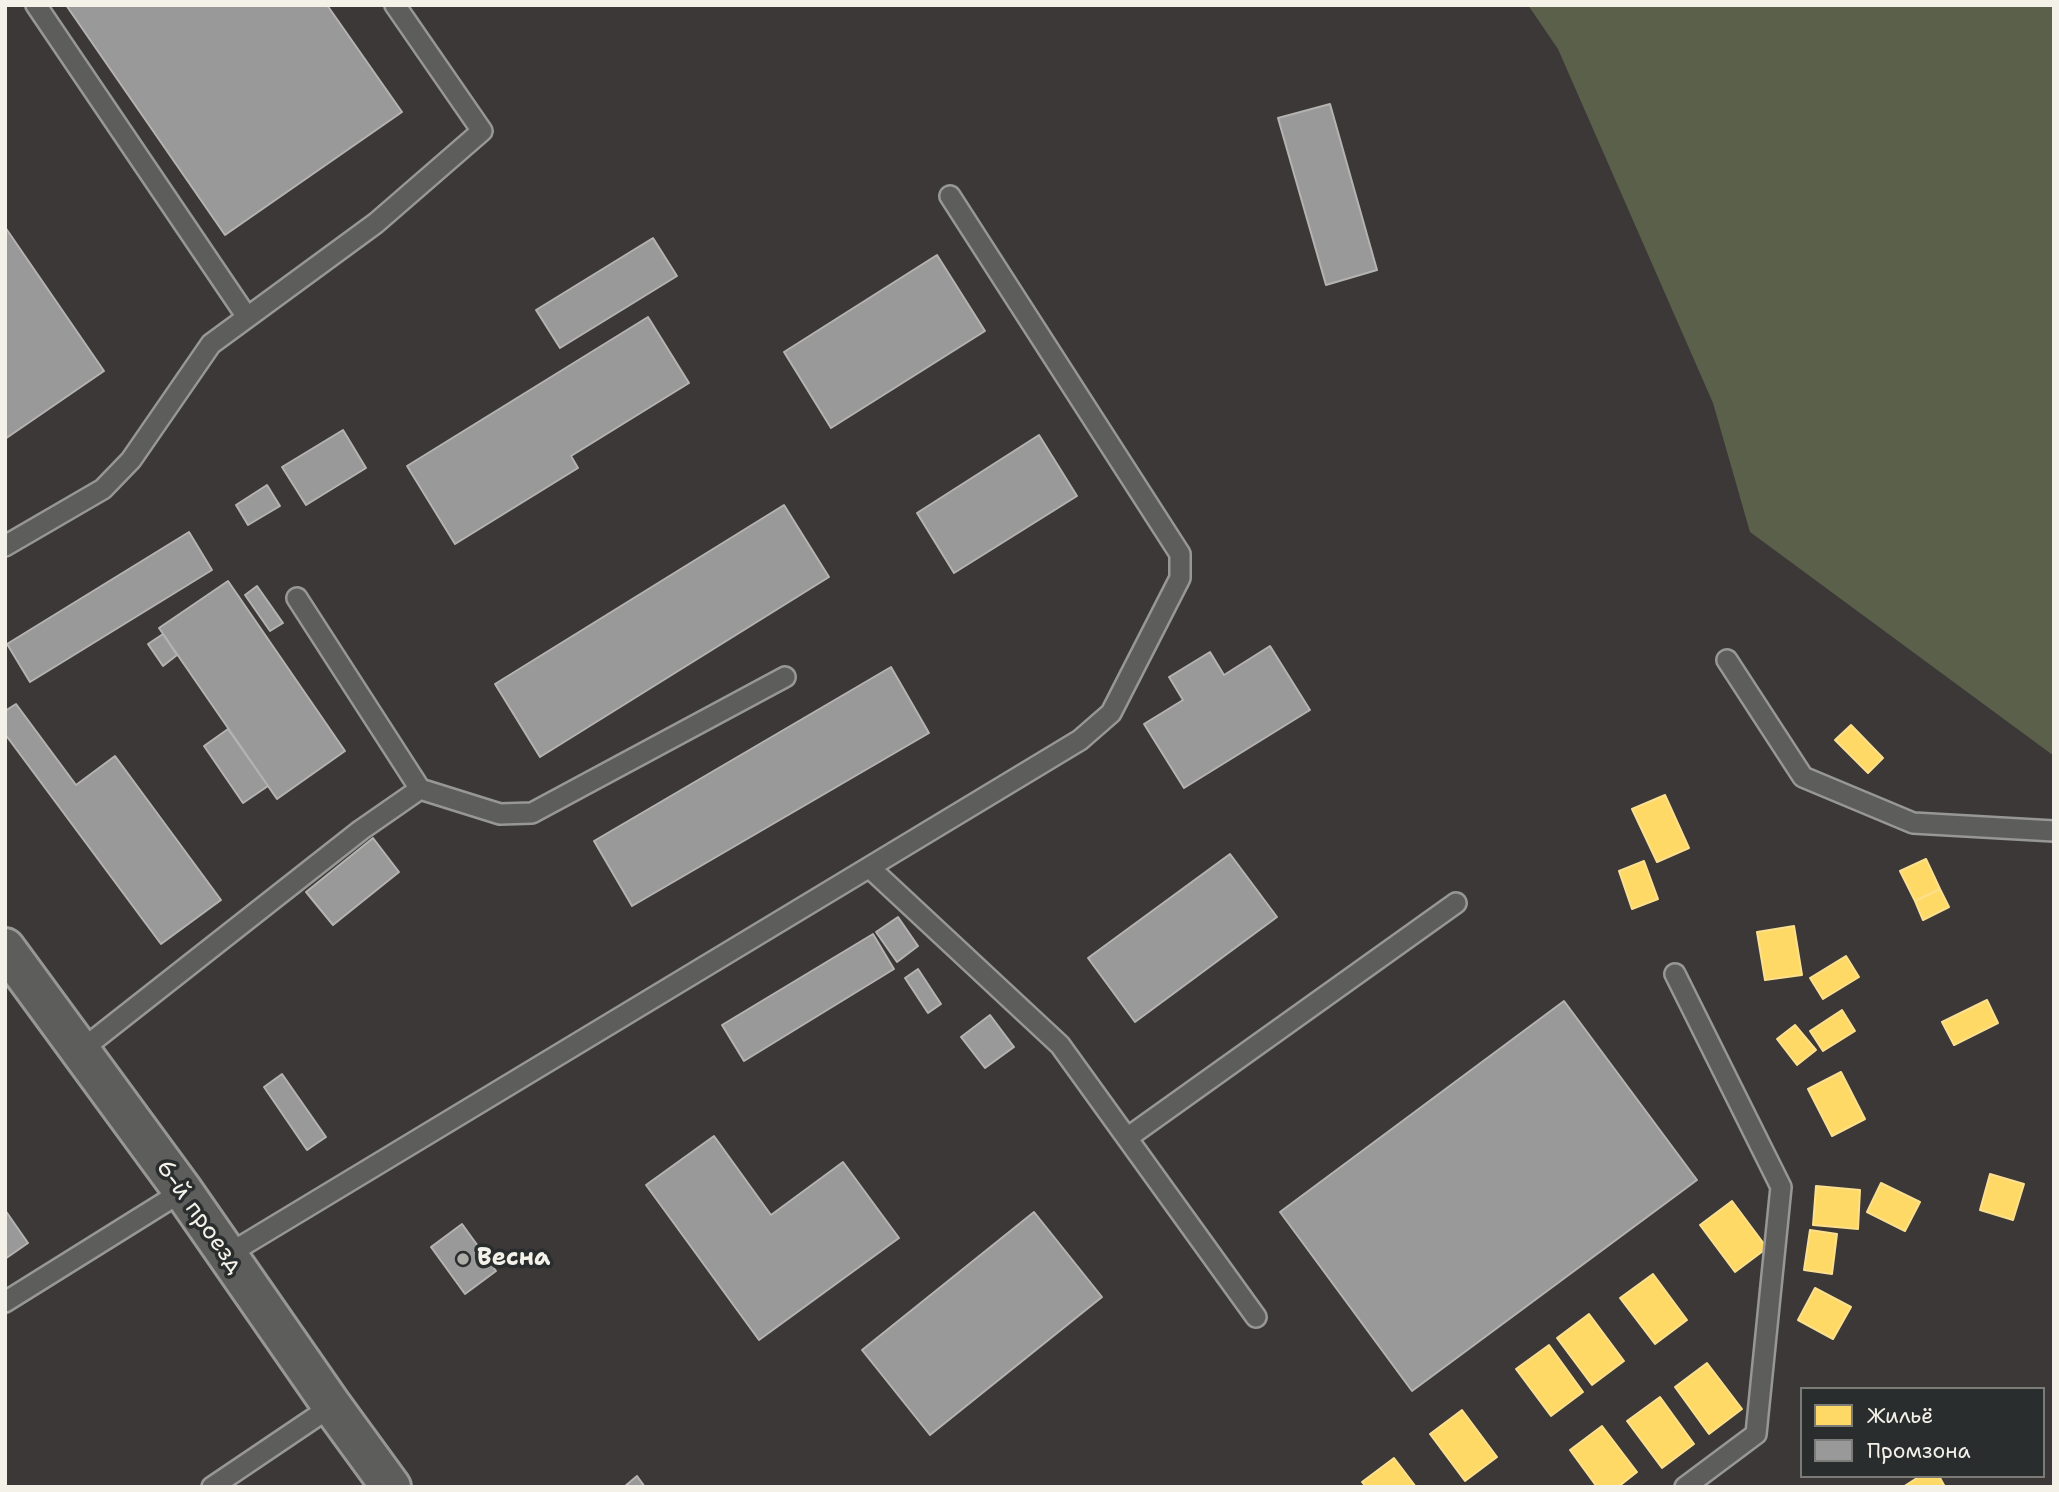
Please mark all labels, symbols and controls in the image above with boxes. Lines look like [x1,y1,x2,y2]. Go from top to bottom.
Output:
street label: 6-й проезд [149,1155,249,1279]
place label: Весна [477,1245,550,1273]
marker: Весна [455,1251,471,1267]
legend [1800,1387,2045,1478]
text: Жильё [1867,1402,1933,1430]
text: Промзона [1867,1437,1970,1465]

